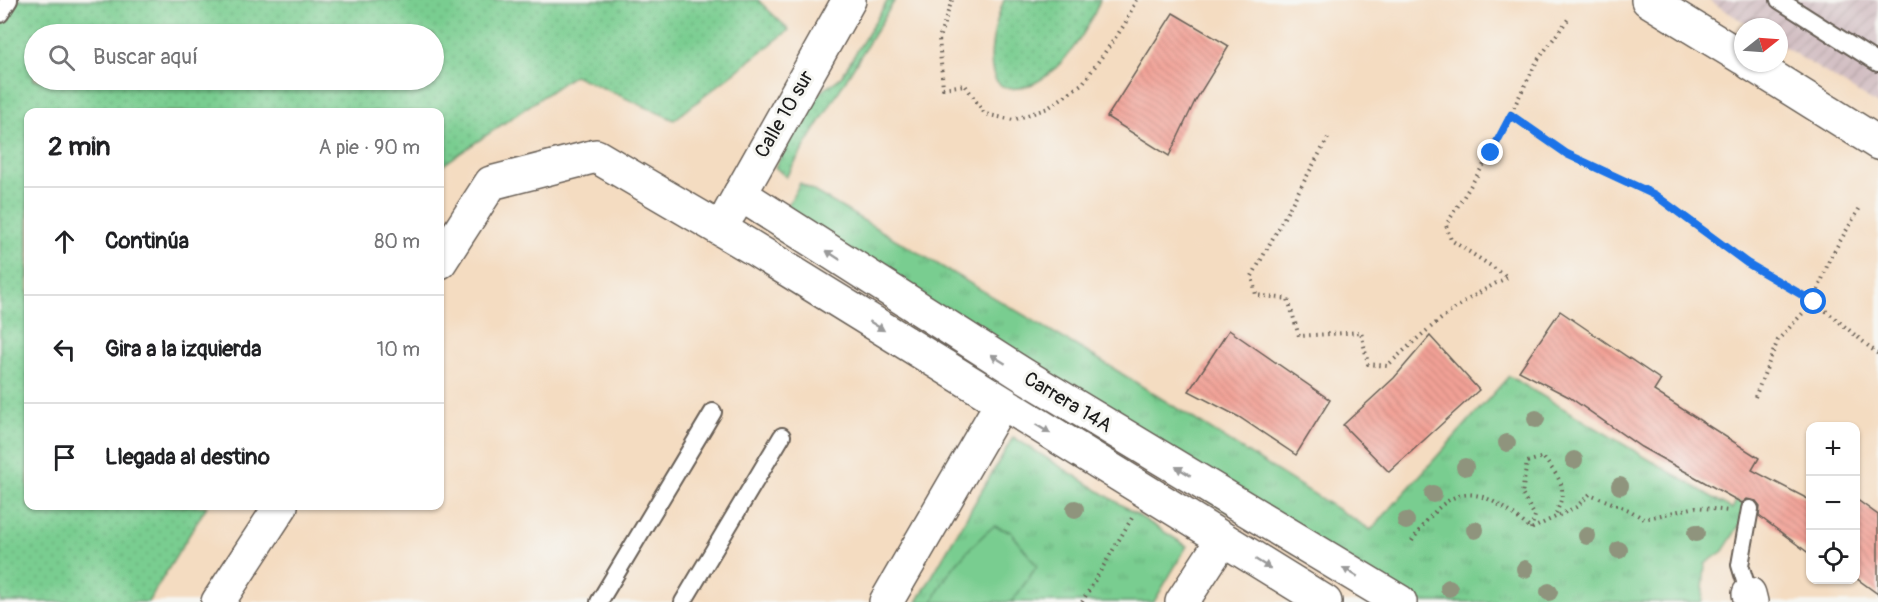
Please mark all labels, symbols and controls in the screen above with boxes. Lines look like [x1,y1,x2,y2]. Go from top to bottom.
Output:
north arrow [1734,18,1788,72]
search box [24,24,444,90]
icon: search [45,41,78,74]
text: Buscar aquí [93,43,198,71]
street label: Calle 10 sur [749,66,819,162]
text: 2 min [48,131,110,163]
text: A pie · 90 m [319,135,420,160]
route end [1477,139,1503,165]
icon: ahead [48,225,81,258]
text: Continúa [105,227,189,255]
text: 80 m [374,229,420,254]
one-way arrow [824,250,841,261]
route start [1800,288,1826,314]
one-way arrow [869,321,885,332]
icon: left [48,333,81,366]
text: Gira a la izquierda [105,335,262,363]
text: 10 m [376,337,420,362]
one-way arrow [990,354,1006,365]
street label: Carrera 14A [1019,366,1117,438]
map controls [1806,422,1860,584]
button: + [1806,422,1860,476]
one-way arrow [1035,424,1051,435]
icon: arrive [48,441,81,474]
text: Llegada al destino [105,443,270,471]
one-way arrow [1174,466,1191,476]
button: − [1806,476,1860,530]
button: locate [1806,530,1860,584]
one-way arrow [1255,558,1271,569]
one-way arrow [1342,566,1358,577]

